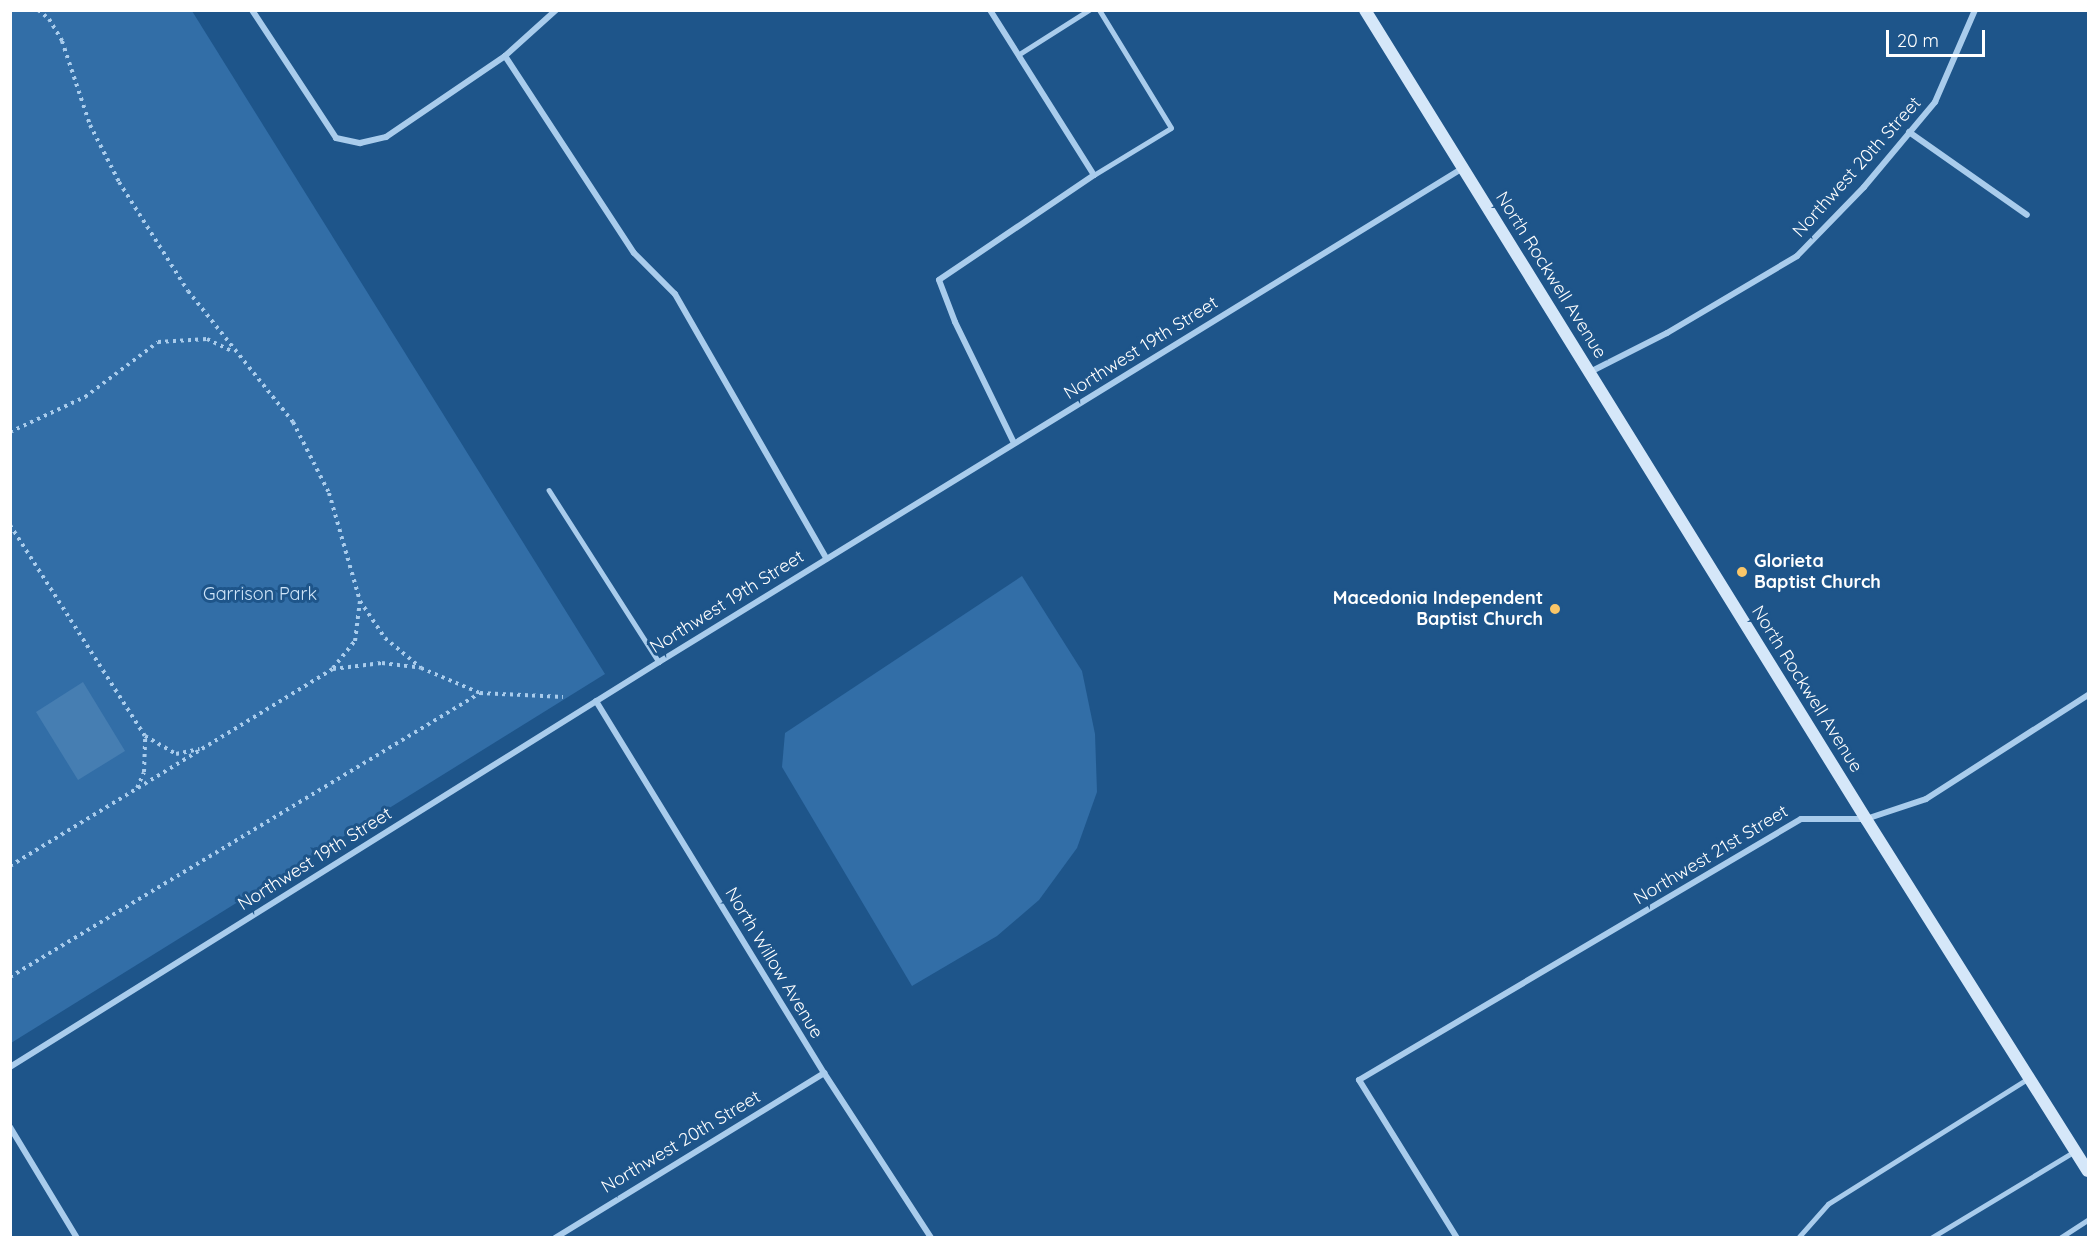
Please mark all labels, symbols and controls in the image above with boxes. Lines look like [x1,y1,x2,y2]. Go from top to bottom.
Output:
scale bar [1889,18,1988,56]
text: 20 m [1897,29,1939,52]
street label: Northwest 20th Street [1788,92,1926,242]
street label: North Rockwell Avenue [1491,188,1611,362]
street label: Northwest 19th Street [1060,292,1222,404]
street label: Northwest 19th Street [646,546,808,658]
place label: Glorieta Baptist Church [1754,551,1881,594]
marker: Glorieta Baptist Church [1735,565,1749,579]
park label: Garrison Park [203,583,317,605]
place label: Macedonia Independent Baptist Church [1333,588,1543,630]
marker: Macedonia Independent Baptist Church [1548,602,1562,616]
street label: North Rockwell Avenue [1747,602,1867,776]
street label: Northwest 21st Street [1630,801,1792,909]
street label: Northwest 19th Street [234,803,396,915]
street label: North Willow Avenue [720,884,828,1042]
street label: Northwest 20th Street [598,1086,764,1198]

